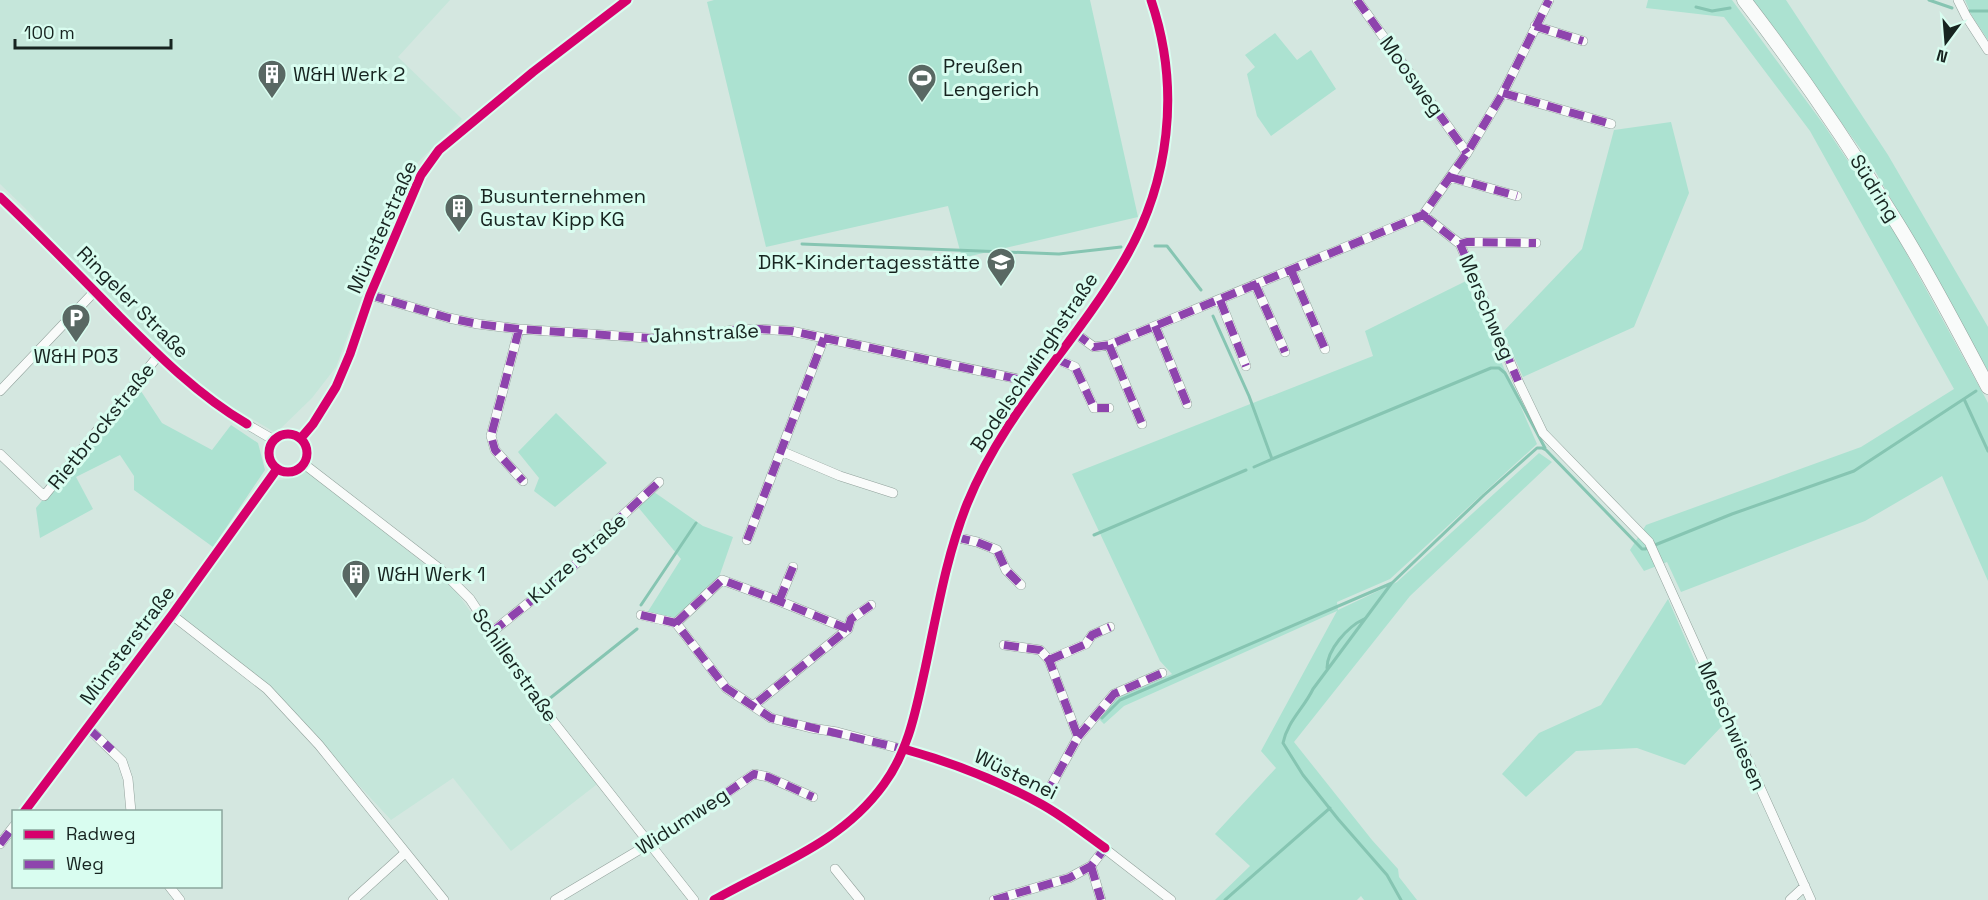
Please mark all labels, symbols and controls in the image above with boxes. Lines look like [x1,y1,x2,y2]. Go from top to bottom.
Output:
scale bar [15,12,171,50]
north arrow [1916,12,1976,72]
text: 100 m [24,21,75,44]
street label: Moosweg [1374,31,1450,121]
text: N [1934,44,1950,68]
place label: Preußen Lengerich [943,53,1039,102]
building icon: W&H Werk 2 [256,58,288,100]
place label: W&H Werk 2 [293,61,405,87]
sports icon: Preußen Lengerich [906,62,938,104]
street label: Südring [1844,149,1906,227]
street label: Münsterstraße [341,157,423,297]
place label: Busunternehmen Gustav Kipp KG [480,183,646,232]
building icon: Busunternehmen Gustav Kipp KG [443,192,475,234]
street label: Ringeler Straße [71,240,195,364]
school or university icon: DRK-Kindertagesstätte [985,246,1017,288]
place label: DRK-Kindertagesstätte [758,249,980,275]
street label: Merschweg [1453,251,1521,363]
street label: Bodelschwinghstraße [964,267,1104,457]
parking icon: W&H P03 [60,302,92,344]
street label: Jahnstraße [648,317,760,349]
place label: W&H P03 [34,343,118,369]
street label: Rietbrockstraße [42,357,160,495]
street label: Kurze Straße [522,507,632,609]
building icon: W&H Werk 1 [340,558,372,600]
place label: W&H Werk 1 [377,561,486,587]
street label: Münsterstraße [74,580,180,710]
street label: Schillerstraße [466,603,564,727]
street label: Merschwiesen [1692,657,1772,795]
street label: Wüstenei [970,743,1062,805]
street label: Widumweg [631,781,733,861]
legend [12,810,222,888]
text: Radweg [66,822,136,845]
text: Weg [66,852,104,875]

